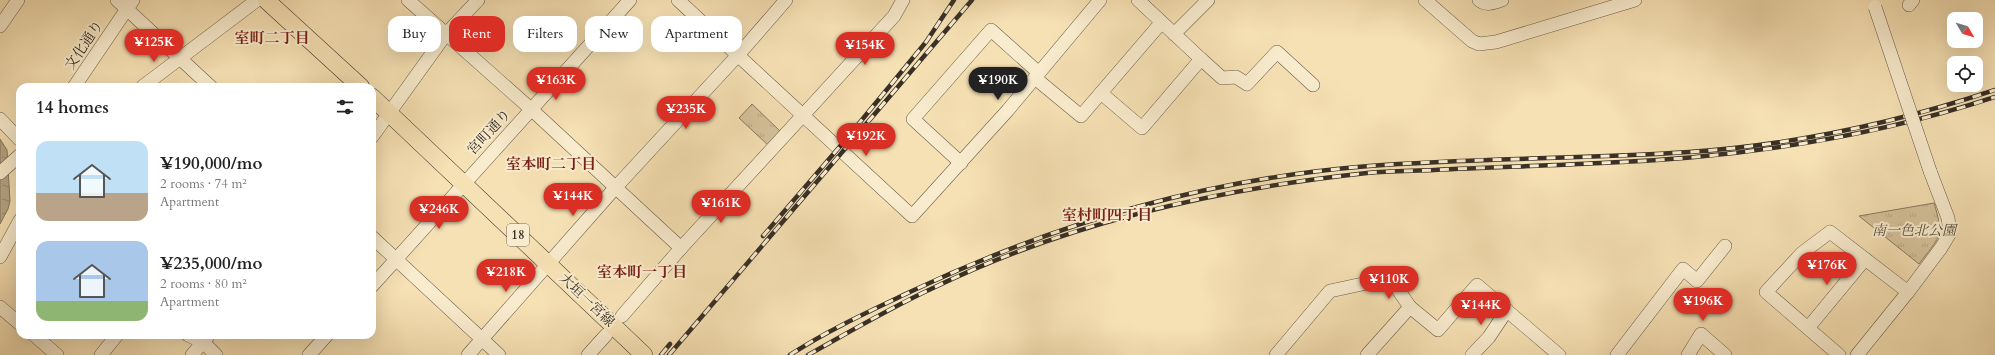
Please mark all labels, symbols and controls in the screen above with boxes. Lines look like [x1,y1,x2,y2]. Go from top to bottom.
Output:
north arrow [1947,12,1983,48]
map controls [1947,12,1983,92]
street label: 文化通り [60,16,108,74]
chip: Buy [388,16,441,52]
chip: Rent [449,16,505,52]
chip: Filters [513,16,577,52]
chip: New [585,16,643,52]
chip: Apartment [651,16,742,52]
district label: 室町二丁目 [234,28,310,48]
pin: ¥125K [126,29,182,63]
pin: ¥154K [837,32,893,66]
text: ¥125K [134,33,174,51]
text: ¥154K [845,36,885,54]
button: locate [1947,56,1983,92]
pin: ¥163K [528,67,584,101]
pin: ¥190K [970,67,1026,101]
text: ¥163K [536,71,576,89]
text: ¥190K [978,71,1018,89]
text: 14 homes [36,96,109,119]
icon: filters [334,96,356,118]
pin: ¥235K [658,96,714,130]
text: ¥235K [666,100,706,118]
street label: 宮町通り [463,105,515,159]
pin: ¥192K [838,123,894,157]
text: ¥192K [846,127,886,145]
text: ¥190,000/mo [160,152,262,175]
district label: 室本町二丁目 [506,154,596,174]
icon: home [68,157,116,205]
text: 2 rooms · 74 m² [160,175,247,193]
pin: ¥144K [545,183,601,217]
text: ¥144K [553,187,593,205]
pin: ¥161K [693,190,749,224]
text: Apartment [160,193,219,211]
text: ¥161K [701,194,741,212]
pin: ¥246K [411,196,467,230]
text: ¥246K [419,200,459,218]
district label: 室村町四丁目 [1062,205,1152,225]
park label: 南一色北公園 [1872,221,1958,240]
road number: 18 [507,224,529,246]
text: ¥235,000/mo [160,252,262,275]
pin: ¥176K [1799,252,1855,286]
text: ¥176K [1807,256,1847,274]
icon: home [68,257,116,305]
pin: ¥218K [478,259,534,293]
district label: 室本町一丁目 [597,262,687,282]
text: ¥218K [486,263,526,281]
pin: ¥110K [1361,266,1417,300]
street label: 大垣一宮線 [555,269,619,331]
text: ¥110K [1369,270,1409,288]
text: 2 rooms · 80 m² [160,275,247,293]
pin: ¥196K [1675,288,1731,322]
pin: ¥144K [1453,292,1509,326]
text: ¥196K [1683,292,1723,310]
text: Apartment [160,293,219,311]
text: ¥144K [1461,296,1501,314]

